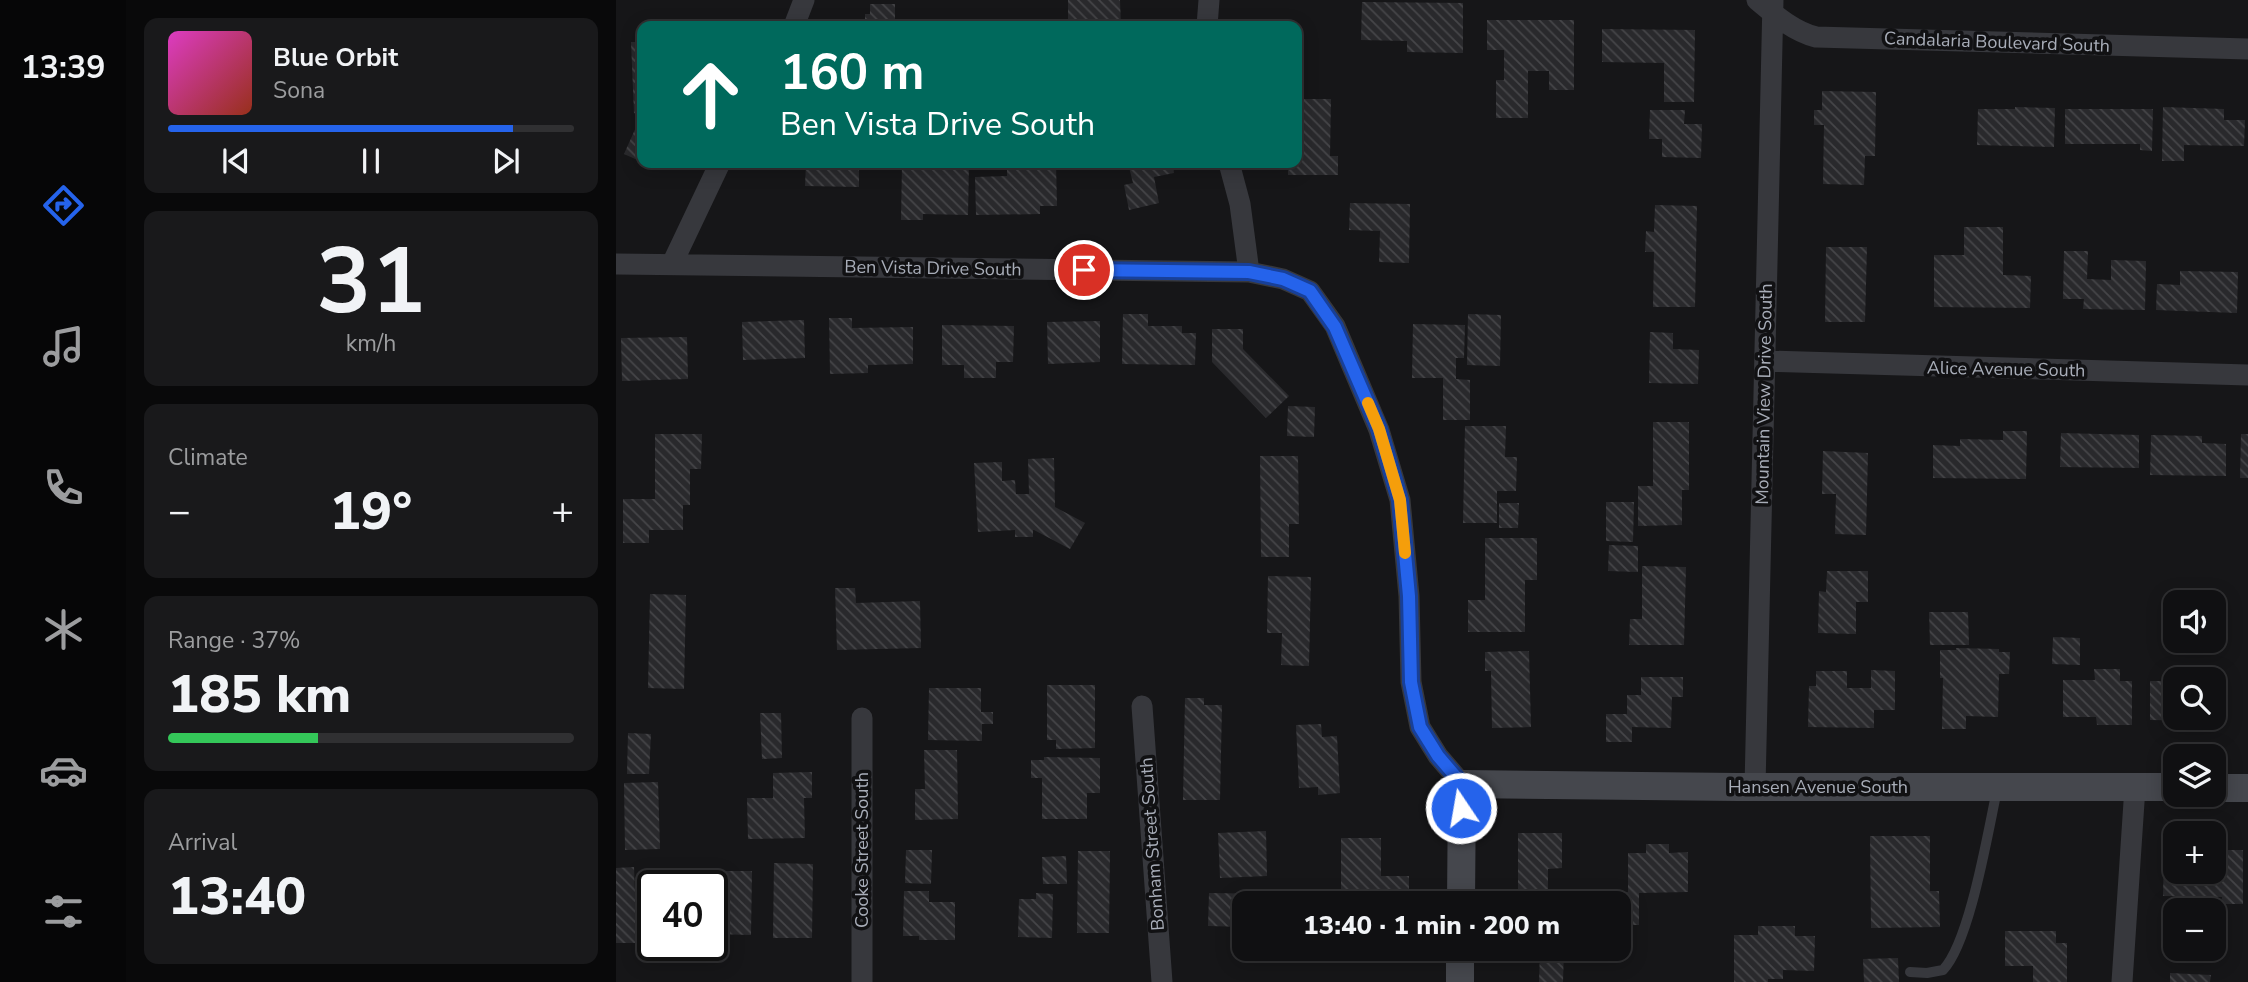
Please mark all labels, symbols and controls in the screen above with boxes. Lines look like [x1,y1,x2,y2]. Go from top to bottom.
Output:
street label: Candalaria Boulevard South [1884,26,2110,58]
text: 160 m [780,39,924,106]
text: Blue Orbit [273,40,398,75]
text: 13:39 [21,46,105,89]
icon: ahead [665,49,756,140]
text: Sona [273,75,325,106]
text: Ben Vista Drive South [780,103,1095,146]
icon: previous [217,142,255,180]
icon: pause [352,142,390,180]
icon: next [487,142,525,180]
icon: directions [39,181,88,230]
text: 31 [316,220,426,344]
pin [1054,240,1114,300]
icon: arrive [1065,251,1103,289]
street label: Ben Vista Drive South [844,254,1022,282]
street label: Mountain View Drive South [1750,283,1778,505]
icon: music [39,322,88,371]
text: km/h [346,328,396,359]
street label: Alice Avenue South [1927,356,2085,382]
text: Climate [168,442,248,473]
icon: phone [39,463,88,512]
text: 19° [330,476,412,547]
text: − [168,486,191,537]
text: + [551,486,574,537]
map controls [2163,590,2226,961]
button: sound [2163,590,2226,653]
icon: climate [39,605,88,654]
text: Range · 37% [168,625,300,656]
text: 185 km [168,659,351,730]
button: search [2163,667,2226,730]
button: layers [2163,744,2226,807]
icon: car [39,746,88,795]
street label: Bonham Street South [1134,757,1170,931]
position arrow [1424,771,1498,845]
street label: Cooke Street South [850,772,874,928]
street label: Hansen Avenue South [1728,775,1908,799]
button: + [2163,821,2226,884]
text: Arrival [168,827,237,858]
text: 13:40 [168,861,306,932]
speed limit sign: 40 [637,870,728,961]
icon: filters [39,887,88,936]
button: − [2163,898,2226,961]
text: 13:40 · 1 min · 200 m [1303,908,1560,943]

